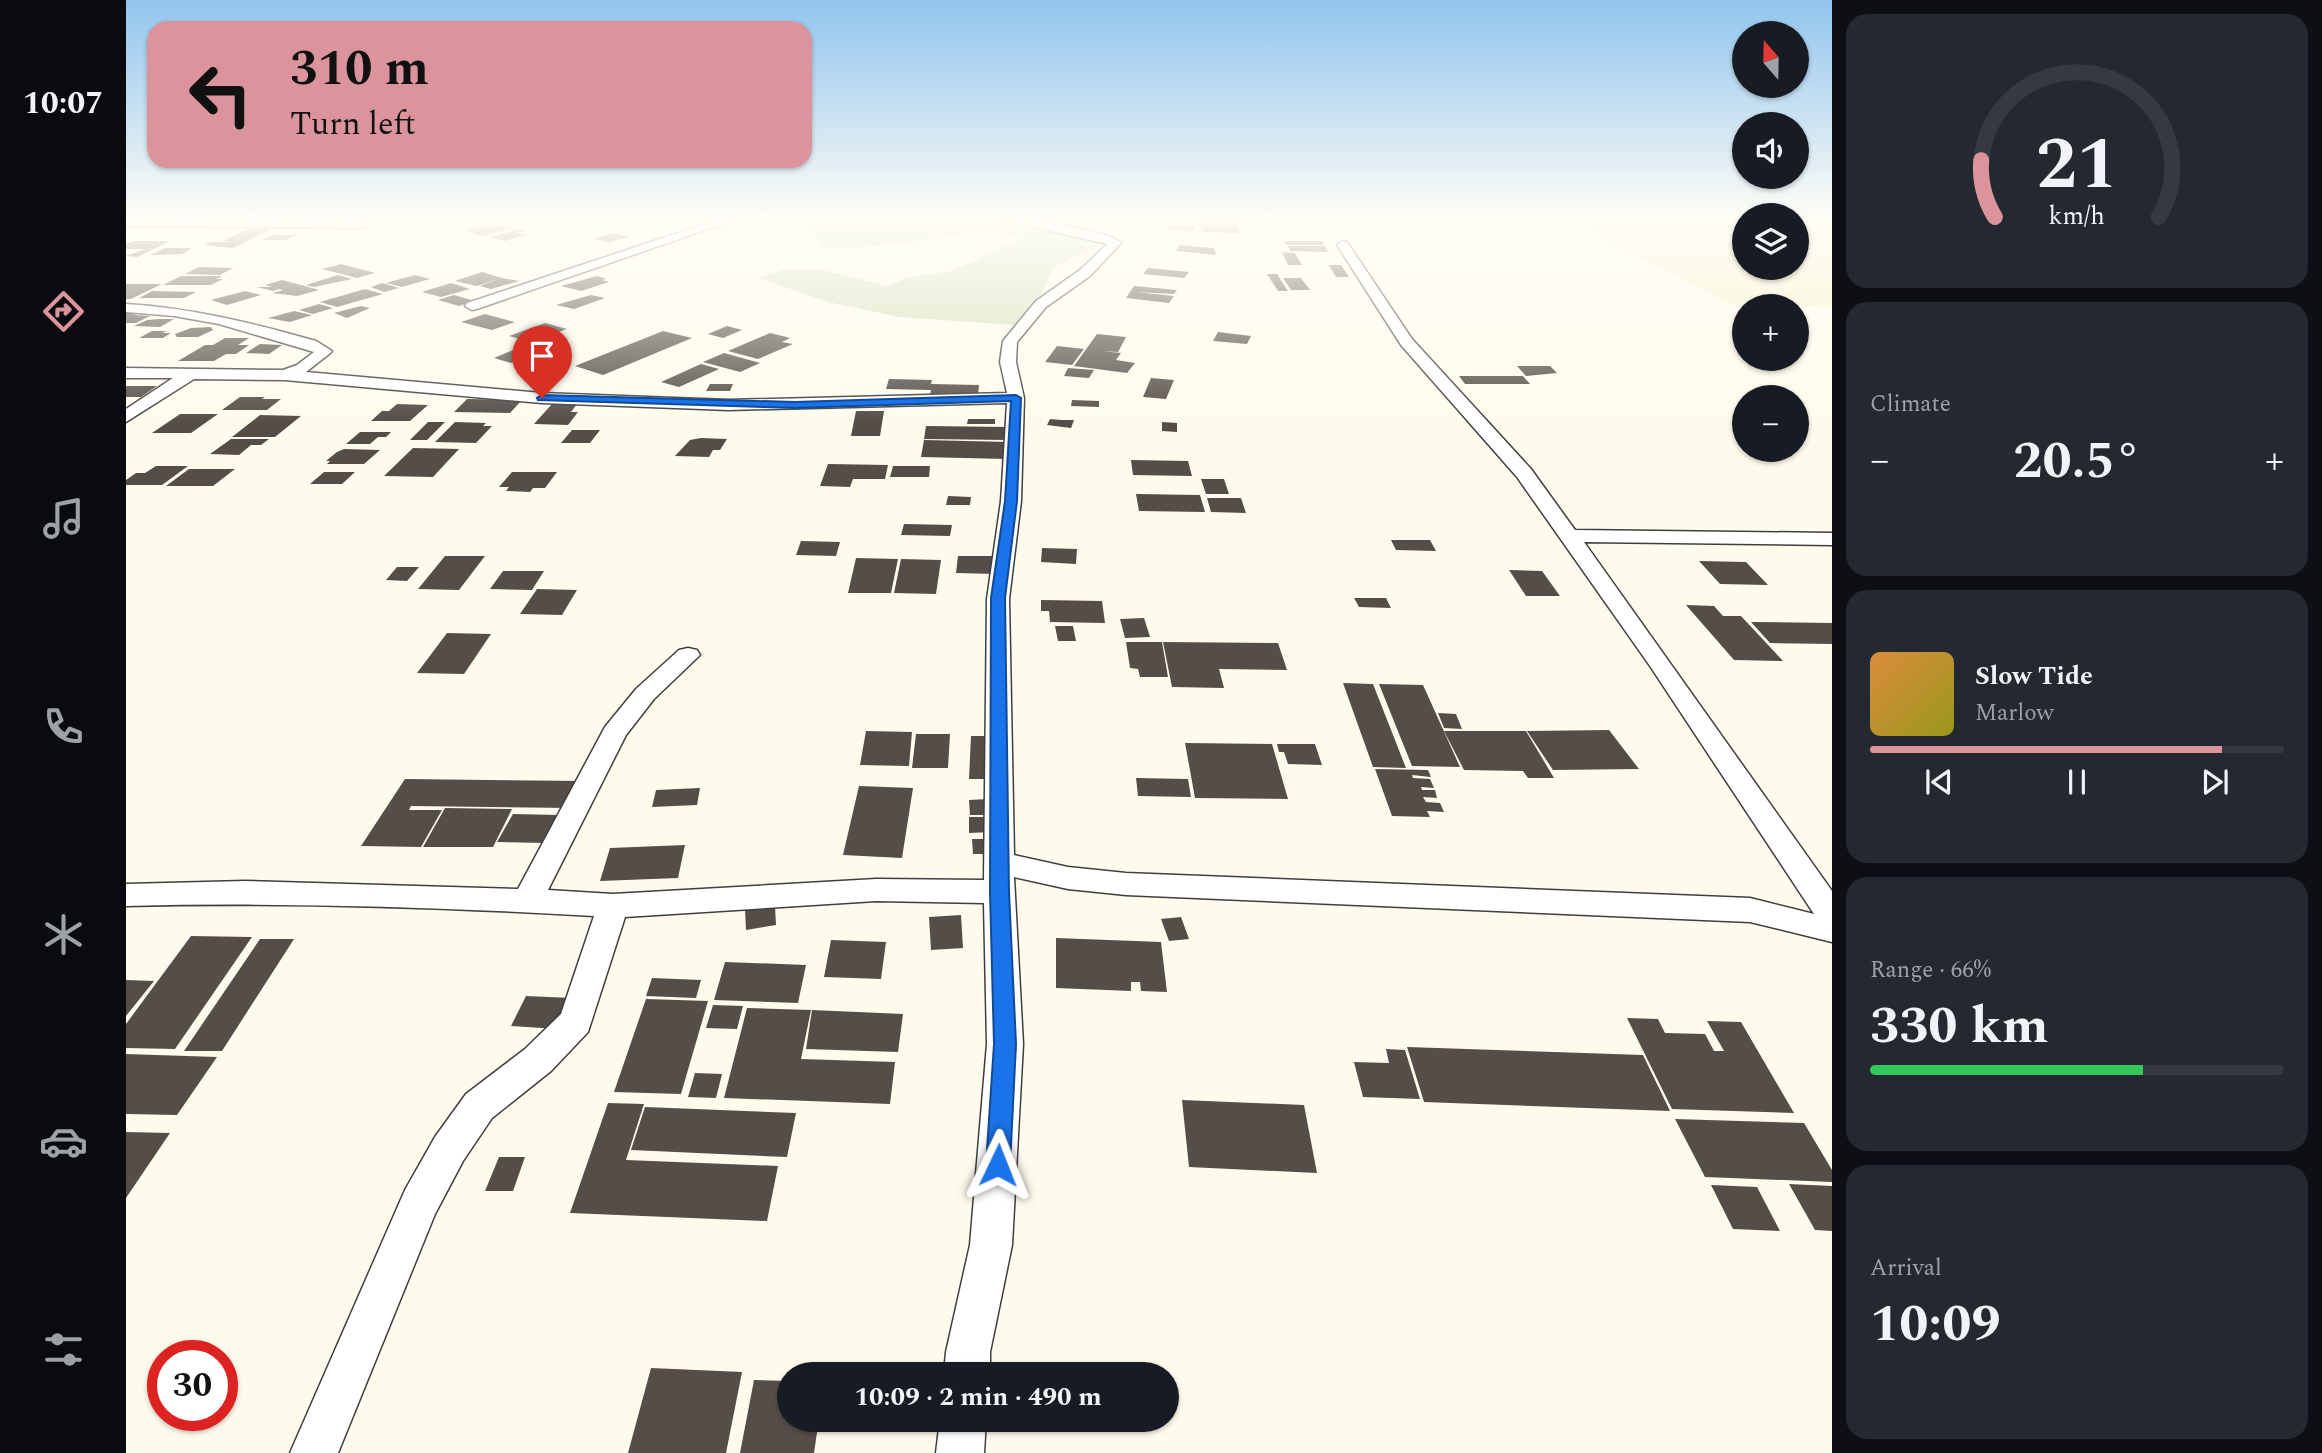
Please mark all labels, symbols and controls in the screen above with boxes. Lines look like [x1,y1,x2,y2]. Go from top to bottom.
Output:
north arrow [1732,21,1810,98]
map controls [1732,21,1809,462]
text: 310 m [290,32,429,107]
icon: left [175,49,266,140]
text: 10:07 [23,79,103,128]
text: Turn left [290,100,416,149]
text: 21 [2036,110,2118,221]
button: sound [1732,112,1809,189]
text: km/h [2049,198,2105,236]
button: layers [1732,203,1809,280]
icon: directions [39,287,88,336]
button: + [1732,294,1809,371]
pin [512,326,572,398]
icon: arrive [523,337,561,375]
button: − [1732,385,1809,462]
text: Climate [1870,387,1951,422]
text: 20.5° [2013,422,2141,501]
text: − [1870,432,1889,490]
text: + [2265,432,2284,490]
icon: music [39,494,88,543]
text: Slow Tide [1975,656,2093,696]
text: Marlow [1975,696,2054,731]
icon: phone [39,702,88,751]
icon: previous [1920,763,1958,801]
icon: pause [2058,763,2096,801]
icon: next [2196,763,2234,801]
icon: climate [39,910,88,959]
text: Range · 66% [1870,953,1991,988]
text: 330 km [1870,987,2049,1066]
icon: car [39,1117,88,1166]
position arrow [961,1128,1035,1202]
text: Arrival [1870,1251,1942,1286]
text: 10:09 [1870,1285,2001,1364]
icon: filters [39,1325,88,1374]
speed limit sign: 30 [147,1340,238,1431]
text: 10:09 · 2 min · 490 m [854,1377,1102,1417]

